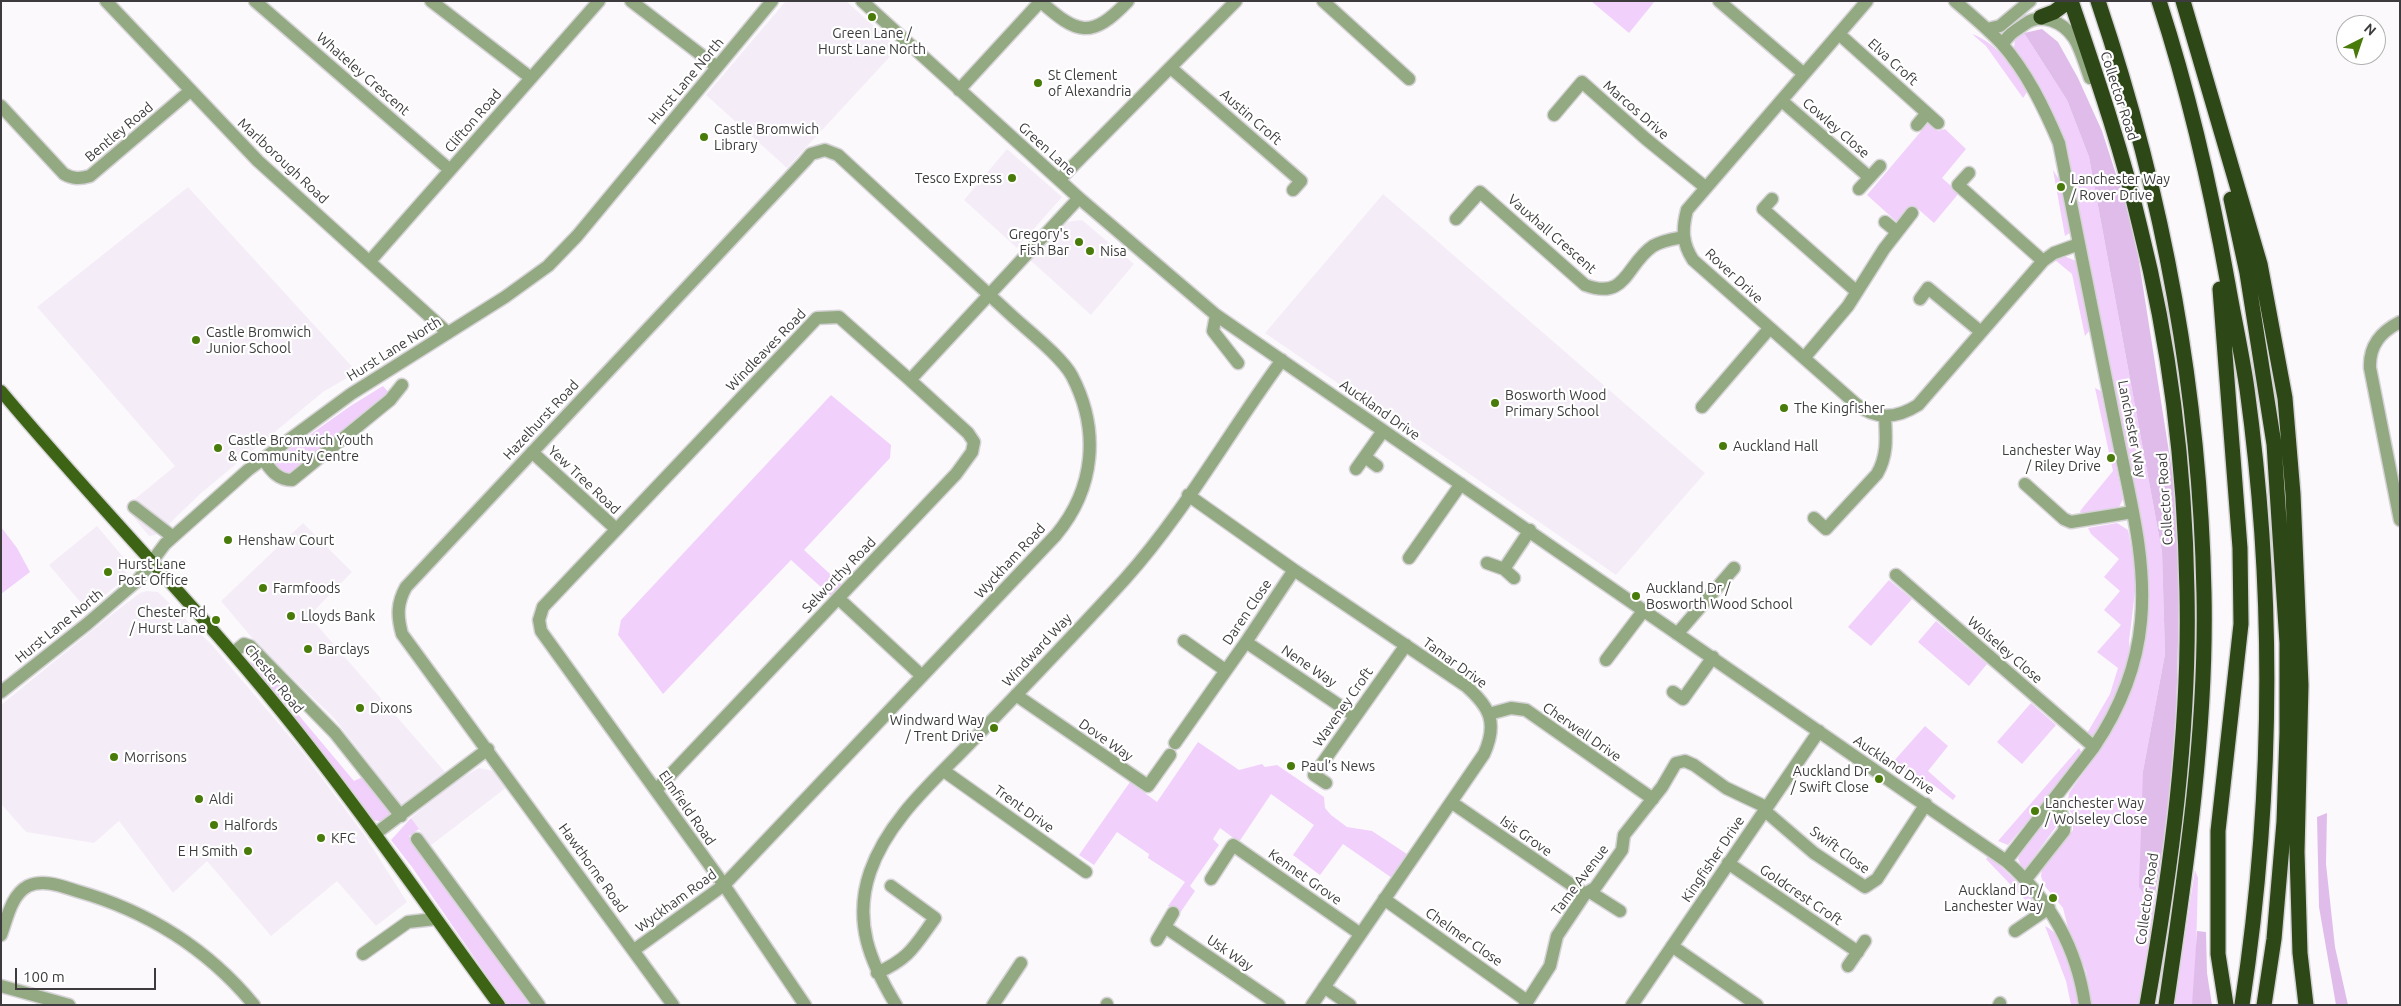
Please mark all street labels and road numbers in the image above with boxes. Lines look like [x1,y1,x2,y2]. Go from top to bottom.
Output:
street label: Whateley Crescent [313,29,413,119]
street label: Hurst Lane North [645,34,727,128]
street label: Elva Croft [1864,35,1922,89]
street label: Collector Road [2097,49,2141,143]
street label: Marcos Drive [1600,77,1672,143]
street label: Clifton Road [441,86,505,156]
street label: Austin Croft [1217,86,1285,148]
street label: Cowley Close [1799,94,1873,162]
street label: Bentley Road [82,99,156,165]
street label: Marlborough Road [234,115,332,207]
street label: Green Lane [1015,119,1079,179]
street label: Vauxhall Crescent [1504,191,1600,277]
street label: Rover Drive [1702,245,1766,307]
street label: Windleaves Road [723,306,809,394]
street label: Hurst Lane North [344,313,444,385]
street label: Auckland Drive [1337,376,1423,444]
street label: Hazelhurst Road [500,377,582,463]
street label: Lanchester Way [2114,379,2150,479]
street label: Yew Tree Road [544,442,624,518]
street label: Collector Road [2153,452,2177,546]
street label: Wyckham Road [971,520,1049,602]
street label: Selworthy Road [799,534,879,616]
street label: Daren Close [1219,576,1275,648]
street label: Hurst Lane North [12,585,106,667]
street label: Windward Way [999,610,1075,690]
street label: Wolseley Close [1964,613,2046,687]
street label: Tamar Drive [1420,634,1490,692]
street label: Chester Road [241,641,307,717]
street label: Nene Way [1278,641,1340,691]
street label: Waveney Croft [1309,664,1377,750]
street label: Cherwell Drive [1539,699,1625,765]
street label: Dove Way [1076,715,1136,765]
street label: Auckland Drive [1850,732,1938,798]
street label: Elmfield Road [655,767,719,849]
street label: Trent Drive [991,782,1057,836]
street label: Isis Grove [1497,812,1555,860]
street label: Kingfisher Drive [1678,813,1748,905]
street label: Hawthorne Road [555,820,631,916]
street label: Swift Close [1807,823,1873,877]
street label: Tame Avenue [1548,841,1612,919]
street label: Kennet Grove [1265,846,1345,908]
street label: Collector Road [2132,852,2162,946]
street label: Goldcrest Croft [1756,861,1846,929]
street label: Wyckham Road [632,866,720,936]
street label: Chelmer Close [1422,904,1506,970]
street label: Usk Way [1204,931,1256,975]

